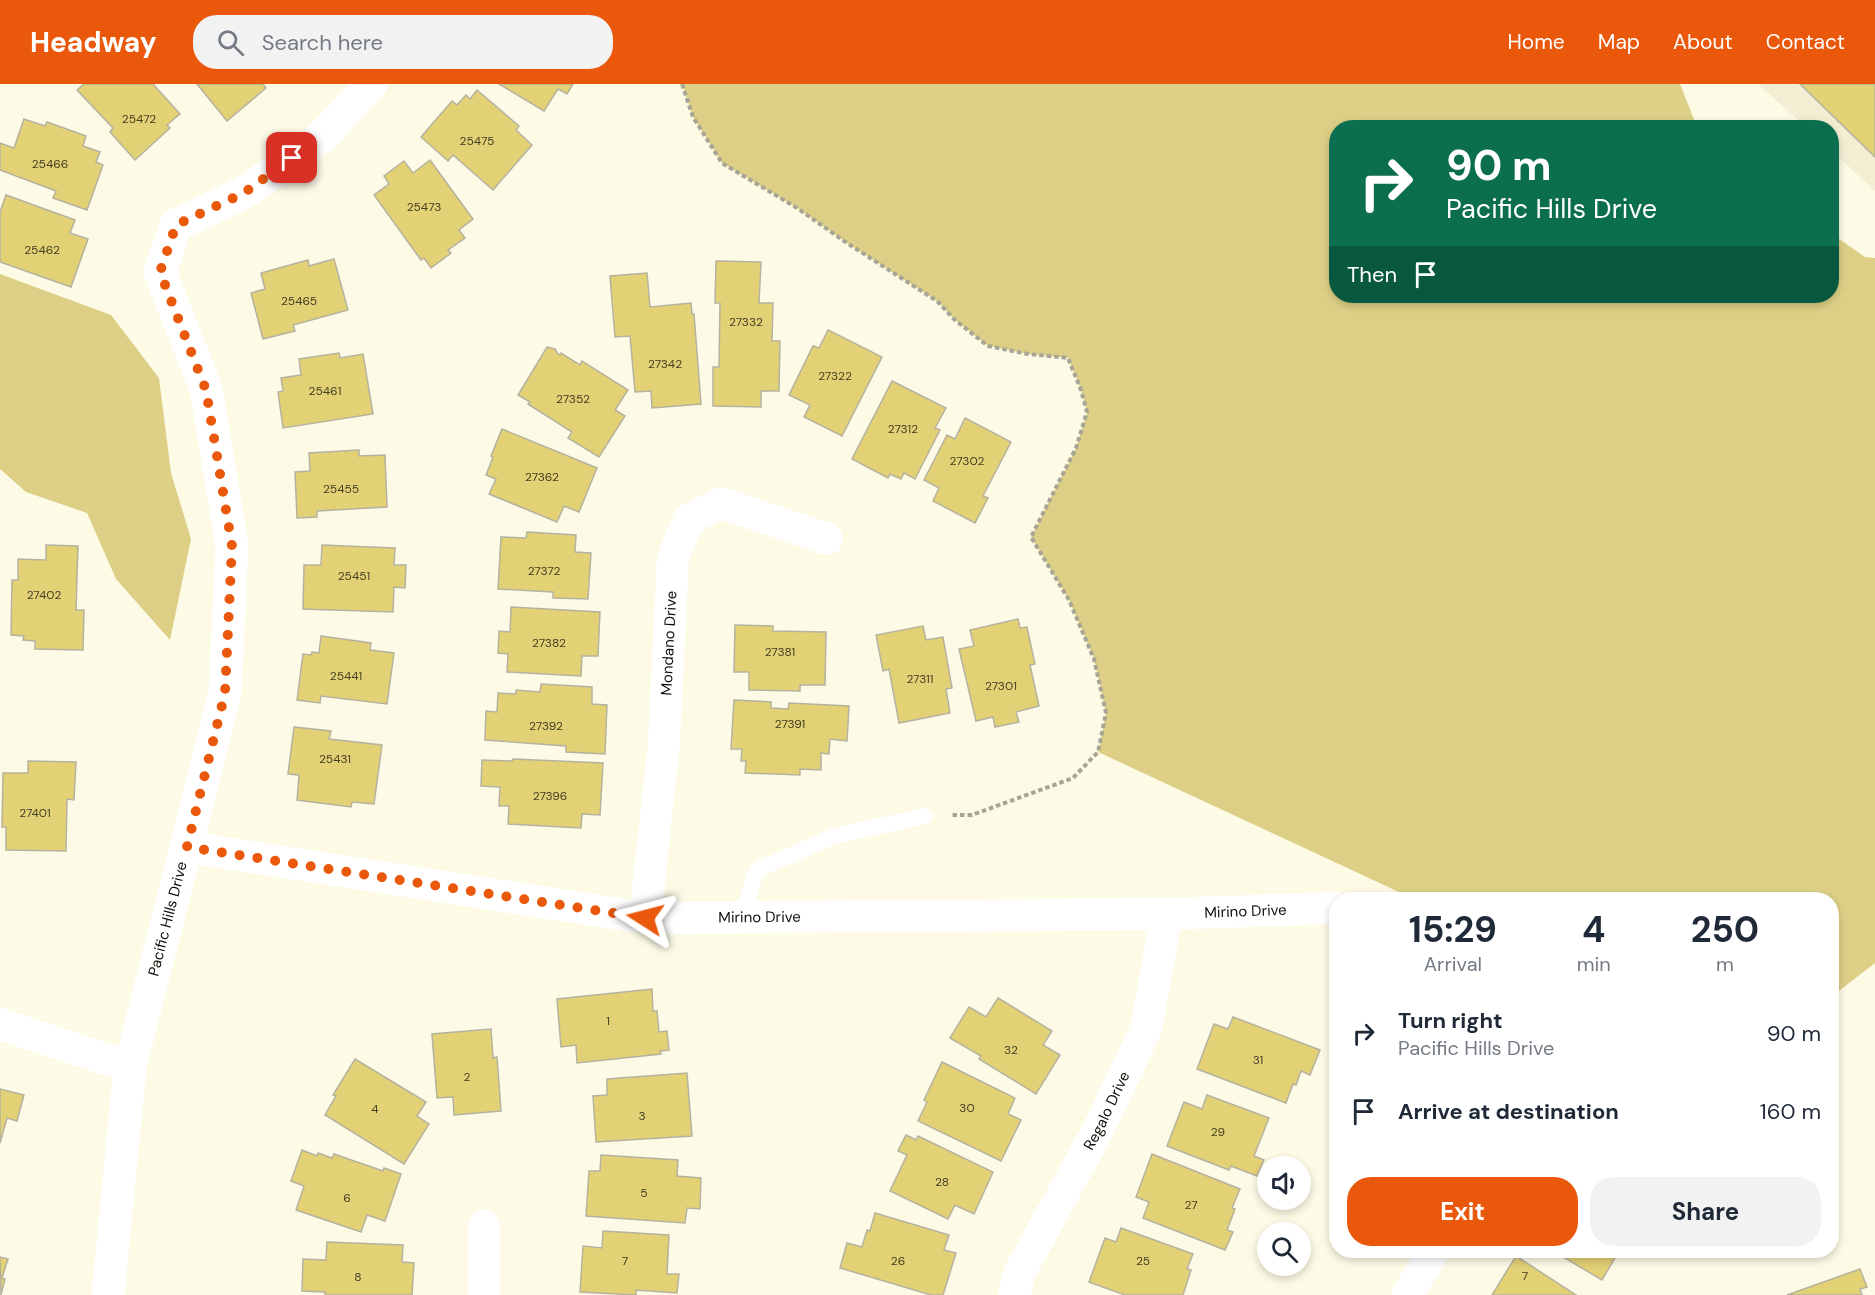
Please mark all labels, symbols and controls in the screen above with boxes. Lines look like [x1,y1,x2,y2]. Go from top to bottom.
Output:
search box [193,15,613,69]
text: Headway [30,24,157,61]
icon: search [214,26,247,59]
text: Search here [262,28,383,57]
text: Home [1507,28,1565,56]
text: Map [1598,28,1640,56]
text: About [1673,28,1733,56]
text: Contact [1766,28,1845,56]
house number: 25472 [122,111,156,127]
pin [266,132,317,183]
house number: 25475 [460,133,494,149]
text: 90 m [1446,138,1552,193]
icon: arrive [275,141,308,174]
icon: right [1347,144,1425,222]
house number: 25466 [32,156,68,172]
text: Pacific Hills Drive [1446,191,1657,226]
house number: 25473 [407,199,441,215]
house number: 25462 [24,242,60,258]
icon: arrive [1409,258,1442,291]
text: Then [1347,260,1397,289]
house number: 25465 [281,293,317,309]
house number: 27332 [729,314,763,330]
house number: 27342 [648,356,682,372]
house number: 27322 [818,368,852,384]
house number: 25461 [309,383,341,399]
house number: 27352 [556,391,590,407]
house number: 27312 [888,421,918,437]
house number: 27302 [950,453,985,469]
house number: 27362 [525,469,559,485]
house number: 25455 [323,481,359,497]
house number: 27372 [528,563,560,579]
house number: 25451 [338,568,370,584]
house number: 27402 [27,587,61,603]
street label: Mondano Drive [656,590,681,696]
house number: 27382 [532,635,566,651]
house number: 27381 [765,644,795,660]
house number: 25441 [330,668,362,684]
house number: 27311 [906,671,934,687]
house number: 27301 [985,678,1017,694]
house number: 27391 [775,716,805,732]
house number: 27392 [529,718,563,734]
house number: 25431 [319,751,351,767]
house number: 27396 [533,788,567,804]
house number: 27401 [19,805,51,821]
street label: Pacific Hills Drive [144,859,192,978]
position arrow [613,886,677,950]
street label: Mirino Drive [1204,900,1287,923]
text: 15:29 [1409,906,1497,953]
text: 4 [1582,906,1606,953]
text: 250 [1691,906,1759,953]
street label: Mirino Drive [718,907,801,927]
text: Arrival [1424,951,1482,977]
text: min [1577,951,1611,977]
text: m [1716,951,1734,977]
text: Turn right [1398,1006,1503,1035]
house number: 1 [606,1013,610,1029]
icon: right [1347,1017,1380,1050]
text: 90 m [1767,1019,1821,1048]
text: Pacific Hills Drive [1398,1035,1554,1061]
house number: 32 [1004,1042,1018,1058]
house number: 31 [1253,1052,1263,1068]
street label: Regalo Drive [1079,1068,1134,1154]
house number: 2 [464,1069,471,1085]
icon: arrive [1347,1095,1380,1128]
text: Arrive at destination [1398,1097,1619,1126]
text: 160 m [1760,1097,1821,1126]
house number: 30 [959,1100,975,1116]
house number: 4 [371,1101,379,1117]
house number: 3 [638,1108,646,1124]
house number: 29 [1211,1124,1225,1140]
map controls [1257,1156,1311,1276]
button: sound [1257,1156,1311,1210]
house number: 28 [935,1174,949,1190]
button: Exit [1347,1177,1578,1246]
button: Share [1590,1177,1821,1246]
house number: 5 [640,1185,648,1201]
house number: 6 [343,1190,351,1206]
house number: 27 [1184,1197,1198,1213]
button: search [1257,1222,1311,1276]
house number: 7 [622,1253,628,1269]
house number: 26 [891,1253,905,1269]
house number: 25 [1136,1253,1150,1269]
house number: 7 [1522,1268,1528,1284]
house number: 8 [354,1269,362,1285]

